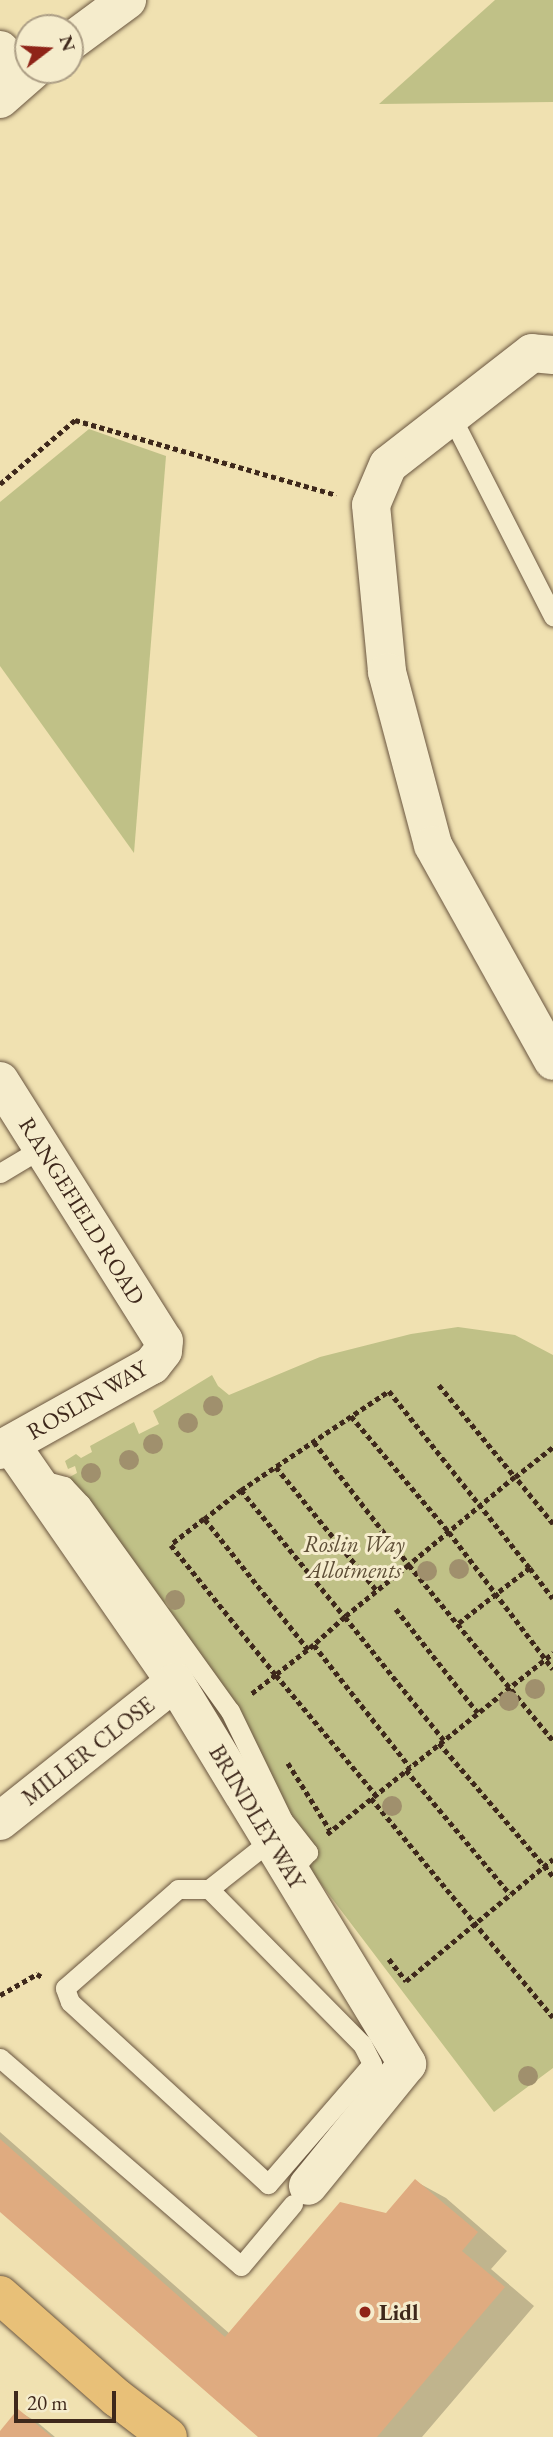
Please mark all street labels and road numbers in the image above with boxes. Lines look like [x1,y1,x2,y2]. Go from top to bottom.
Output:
street label: RANGEFIELD ROAD [13,1112,151,1310]
street label: ROSLIN WAY [22,1354,152,1446]
street label: MILLER CLOSE [16,1691,160,1811]
street label: BRINDLEY WAY [203,1740,311,1894]

